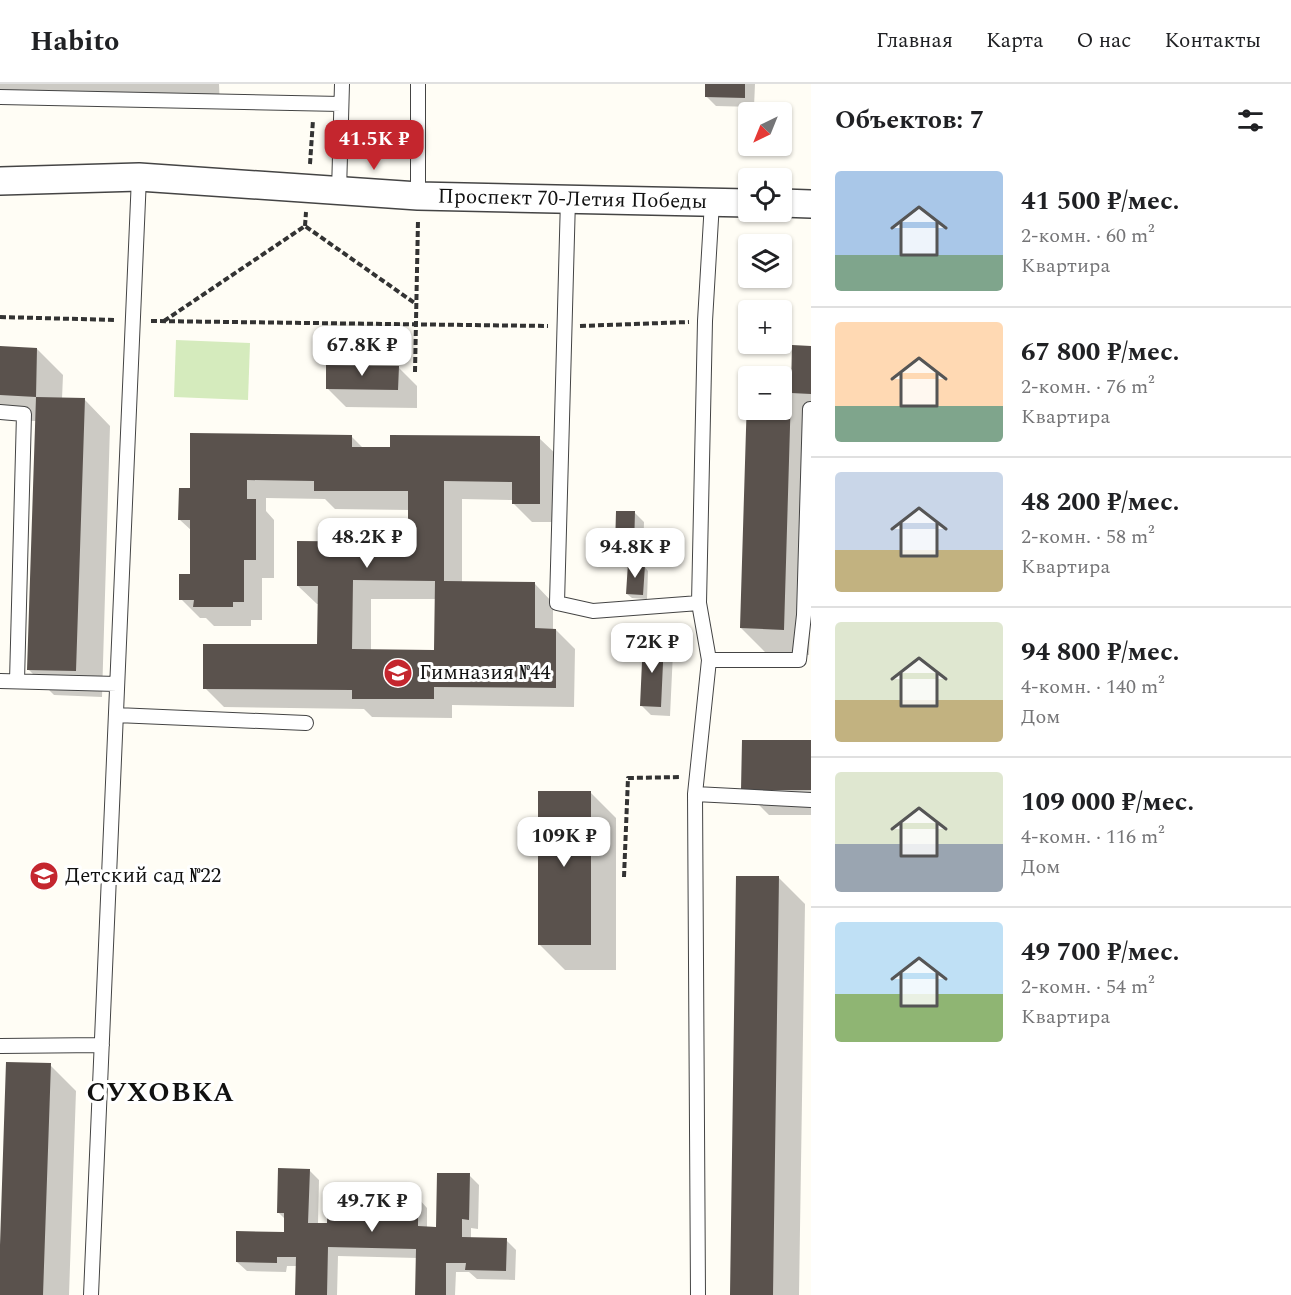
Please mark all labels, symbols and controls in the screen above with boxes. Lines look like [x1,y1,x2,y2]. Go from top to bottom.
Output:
text: Habito [30,20,119,63]
text: Главная [876,25,953,57]
text: Карта [986,25,1043,57]
text: О нас [1076,25,1131,57]
text: Контакты [1164,25,1261,57]
text: Объектов: 7 [835,100,984,140]
north arrow [738,102,792,156]
map controls [738,102,792,420]
icon: filters [1234,104,1267,137]
pin: 41.5K ₽ [319,120,429,171]
text: 41.5K ₽ [339,124,409,154]
button: locate [738,168,792,222]
street label: Проспект 70-Летия Победы [437,180,707,218]
text: 41 500 ₽/мес. [1021,181,1180,221]
icon: home [883,195,955,267]
text: 2-комн. · 60 m² [1021,221,1155,251]
button: layers [738,234,792,288]
text: Квартира [1021,251,1110,281]
button: + [738,300,792,354]
pin: 67.8K ₽ [307,326,417,377]
text: 67.8K ₽ [327,330,397,360]
text: 67 800 ₽/мес. [1021,332,1180,372]
icon: home [883,346,955,418]
button: − [738,366,792,420]
text: 2-комн. · 76 m² [1021,372,1155,402]
text: Квартира [1021,402,1110,432]
text: 48 200 ₽/мес. [1021,482,1180,522]
icon: home [883,496,955,568]
pin: 48.2K ₽ [312,518,422,569]
text: 48.2K ₽ [332,522,402,552]
text: 2-комн. · 58 m² [1021,522,1155,552]
pin: 94.8K ₽ [580,528,690,579]
text: 94.8K ₽ [600,532,670,562]
text: Квартира [1021,552,1110,582]
pin: 72K ₽ [610,623,694,674]
text: 72K ₽ [625,627,679,657]
text: 94 800 ₽/мес. [1021,632,1180,672]
icon: home [883,646,955,718]
school or university icon: Гимназия №44 [382,657,414,689]
place label: Гимназия №44 [419,657,551,689]
text: 4-комн. · 140 m² [1021,672,1165,702]
text: Дом [1021,702,1060,732]
text: 109 000 ₽/мес. [1021,782,1194,822]
icon: home [883,796,955,868]
pin: 109K ₽ [515,817,613,868]
text: 109K ₽ [531,821,597,851]
text: 4-комн. · 116 m² [1021,822,1165,852]
text: Дом [1021,852,1060,882]
school or university icon: Детский сад №22 [28,860,60,892]
place label: Детский сад №22 [65,860,221,892]
text: 49 700 ₽/мес. [1021,932,1180,972]
icon: home [883,946,955,1018]
text: 2-комн. · 54 m² [1021,972,1155,1002]
text: Квартира [1021,1002,1110,1032]
district label: СУХОВКА [86,1072,236,1114]
pin: 49.7K ₽ [317,1182,427,1233]
text: 49.7K ₽ [337,1186,407,1216]

